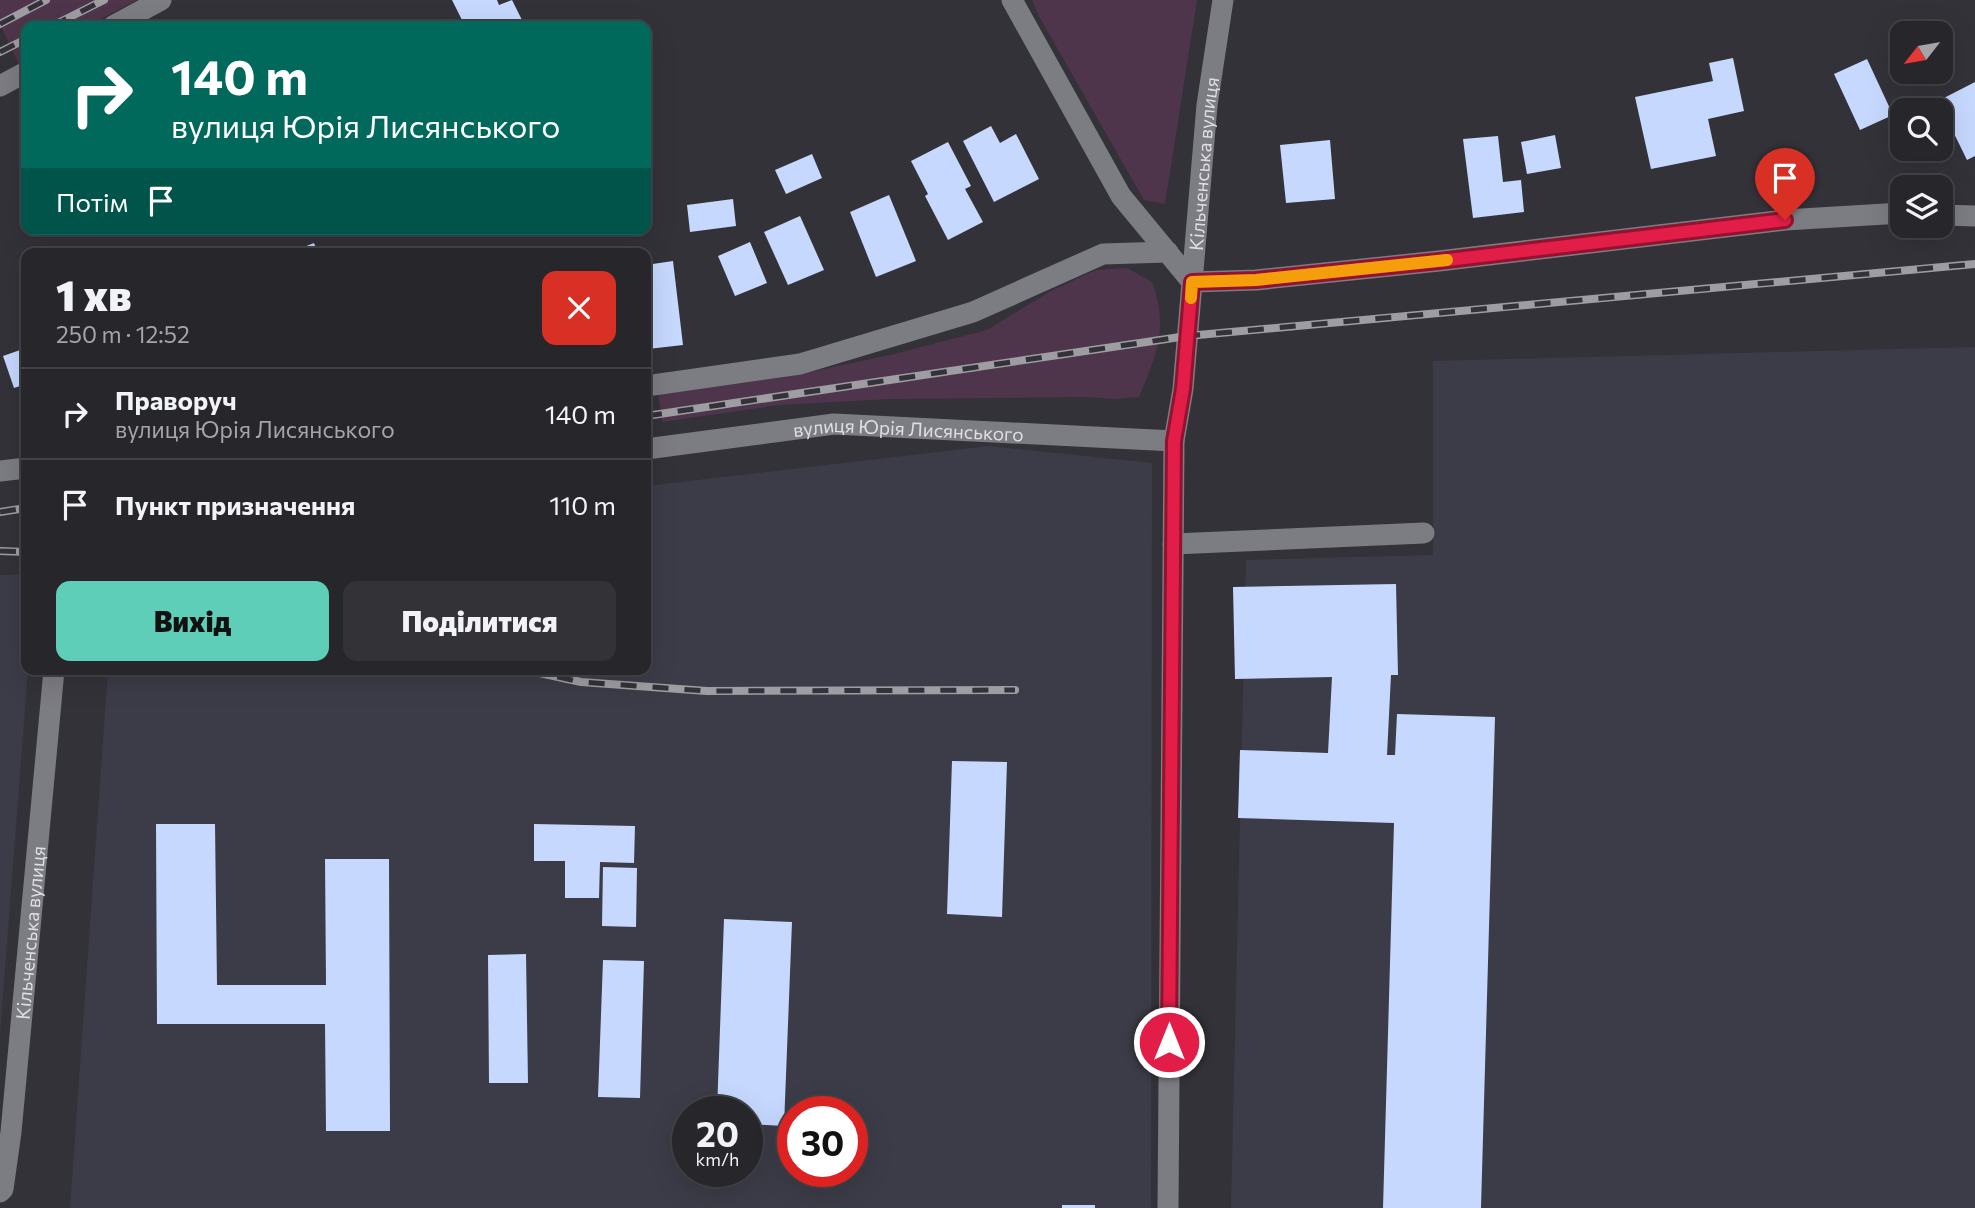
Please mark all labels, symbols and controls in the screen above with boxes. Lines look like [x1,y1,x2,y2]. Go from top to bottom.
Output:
north arrow [1890,21,1953,84]
map controls [1890,21,1953,238]
text: 140 m [171,45,308,105]
icon: right [56,49,147,140]
street label: Кільченська вулиця [1183,75,1223,251]
button: search [1890,98,1953,161]
text: вулиця Юрія Лисянського [171,105,560,145]
pin [1755,148,1815,220]
icon: arrive [1766,159,1804,197]
button: layers [1890,175,1953,238]
icon: arrive [142,182,180,220]
text: Потім [56,186,128,217]
text: 1 хв [56,268,132,320]
button: close [542,271,616,345]
text: 250 m · 12:52 [56,320,190,348]
text: Праворуч [115,384,237,415]
icon: right [56,395,94,433]
text: 140 m [545,398,616,429]
street label: вулиця Юрія Лисянського [792,413,1024,445]
text: вулиця Юрія Лисянського [115,415,395,443]
icon: arrive [56,486,94,524]
text: Пункт призначення [115,489,355,520]
text: 110 m [549,489,616,520]
button: Вихід [56,581,329,661]
button: Поділитися [343,581,616,661]
street label: Кільченська вулиця [10,845,49,1021]
position arrow [1132,1005,1206,1079]
speed limit sign: 30 [777,1096,868,1187]
text: 20 [696,1111,739,1154]
text: km/h [696,1148,739,1170]

